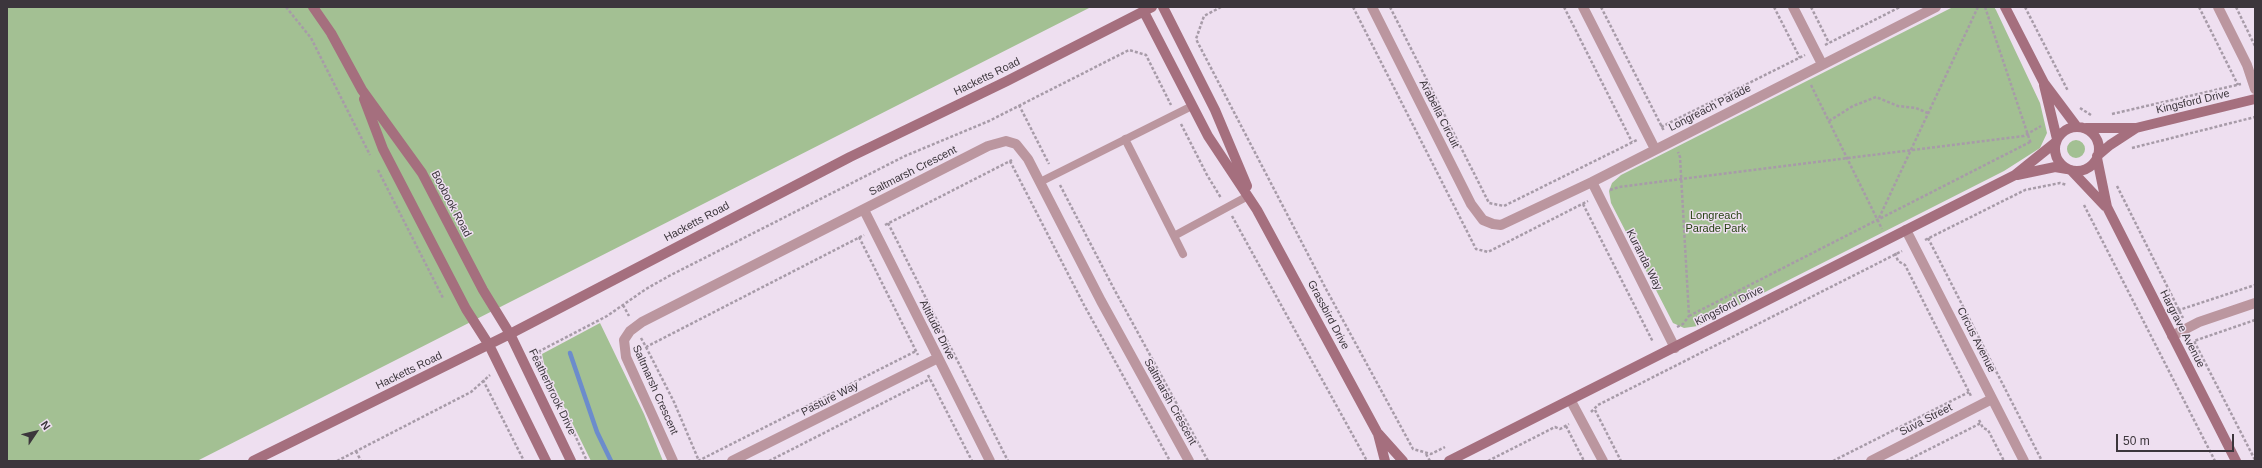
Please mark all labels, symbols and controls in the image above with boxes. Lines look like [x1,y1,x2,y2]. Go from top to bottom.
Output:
street label: Hacketts Road [952,55,1022,99]
street label: Arabella Circuit [1416,78,1462,150]
street label: Longreach Parade [1667,82,1753,134]
street label: Kingsford Drive [2155,87,2231,117]
street label: Saltmarsh Crescent [867,143,959,199]
street label: Boobook Road [428,169,474,239]
street label: Hacketts Road [662,199,732,245]
park label: Longreach Parade Park [1685,209,1747,235]
street label: Kuranda Way [1623,227,1665,293]
street label: Grassbird Drive [1304,278,1352,352]
street label: Kingsford Drive [1693,283,1765,329]
street label: Hargrave Avenue [2157,288,2207,370]
street label: Altitude Drive [916,298,958,362]
street label: Circus Avenue [1954,305,1998,375]
street label: Saltmarsh Crescent [629,343,681,437]
street label: Featherbrook Drive [525,347,579,437]
street label: Hacketts Road [374,349,444,393]
street label: Saltmarsh Crescent [1141,357,1199,447]
street label: Pasture Way [799,379,861,419]
street label: Suva Street [1897,401,1955,439]
north arrow [16,412,56,452]
text: N [39,418,53,432]
scale bar [2118,426,2236,452]
text: 50 m [2123,434,2150,448]

